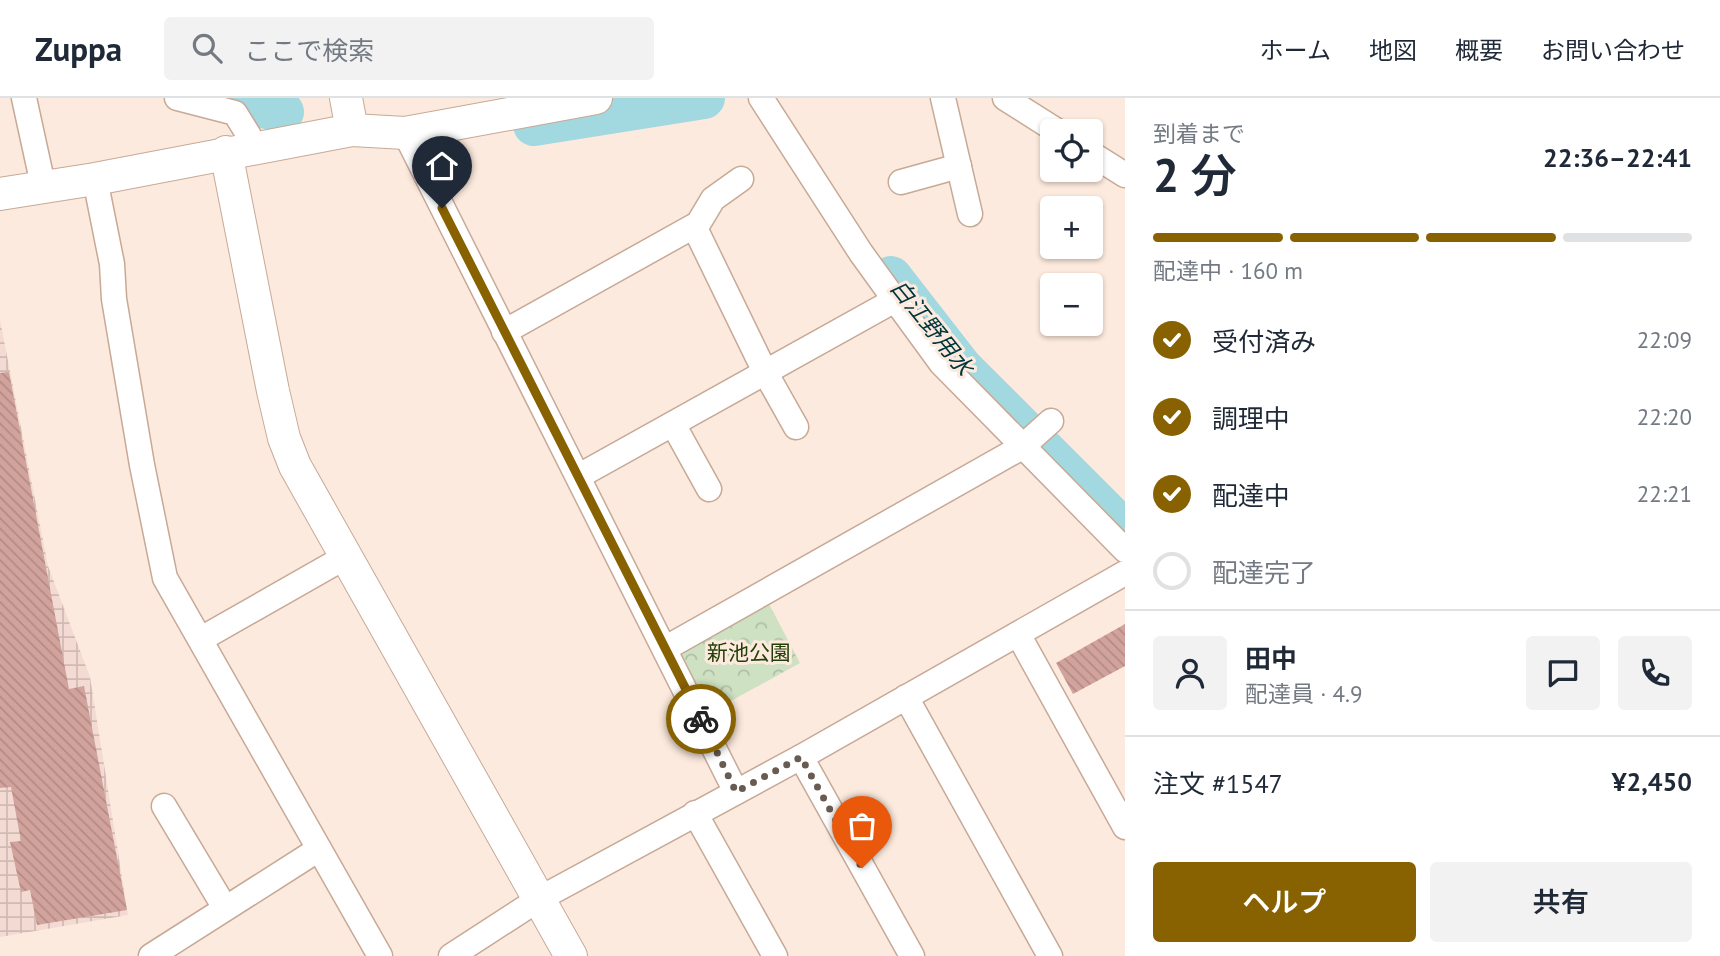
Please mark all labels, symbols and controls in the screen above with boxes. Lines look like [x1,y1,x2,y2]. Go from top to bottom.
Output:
search box [164,17,654,80]
text: Zuppa [35,27,122,70]
icon: search [188,29,226,67]
text: ここで検索 [244,34,374,67]
text: ホーム [1260,35,1331,66]
text: 地図 [1369,35,1417,66]
text: 概要 [1455,35,1503,66]
text: お問い合わせ [1541,35,1685,66]
map controls [1040,119,1103,336]
button: locate [1040,119,1103,182]
text: 到着まで [1153,119,1245,148]
pin [412,136,472,208]
text: 22:36–22:41 [1543,141,1692,174]
text: 2 分 [1153,145,1237,205]
icon: home [423,147,461,185]
button: + [1040,196,1103,259]
text: 配達中 · 160 m [1153,256,1303,285]
water label: 白江野用水 [885,273,981,383]
button: − [1040,273,1103,336]
icon: check [1153,321,1191,359]
text: 受付済み [1212,325,1316,358]
text: 22:09 [1637,325,1692,354]
icon: check [1153,398,1191,436]
text: 調理中 [1212,402,1290,435]
text: 22:20 [1637,402,1692,431]
icon: check [1153,475,1191,513]
text: 配達中 [1212,479,1290,512]
text: 22:21 [1637,479,1692,508]
text: 配達完了 [1212,556,1316,589]
button: person [1153,636,1227,710]
button: chat [1526,636,1600,710]
button: phone [1618,636,1692,710]
park label: 新池公園 [707,639,791,666]
text: 田中 [1245,642,1297,675]
text: 配達員 · 4.9 [1245,679,1362,708]
courier [666,684,736,754]
icon: bike [682,700,720,738]
text: ¥2,450 [1612,765,1692,798]
text: 注文 #1547 [1153,767,1283,800]
pin [832,796,892,868]
icon: bag [843,807,881,845]
button: ヘルプ [1153,862,1416,942]
button: 共有 [1430,862,1692,942]

